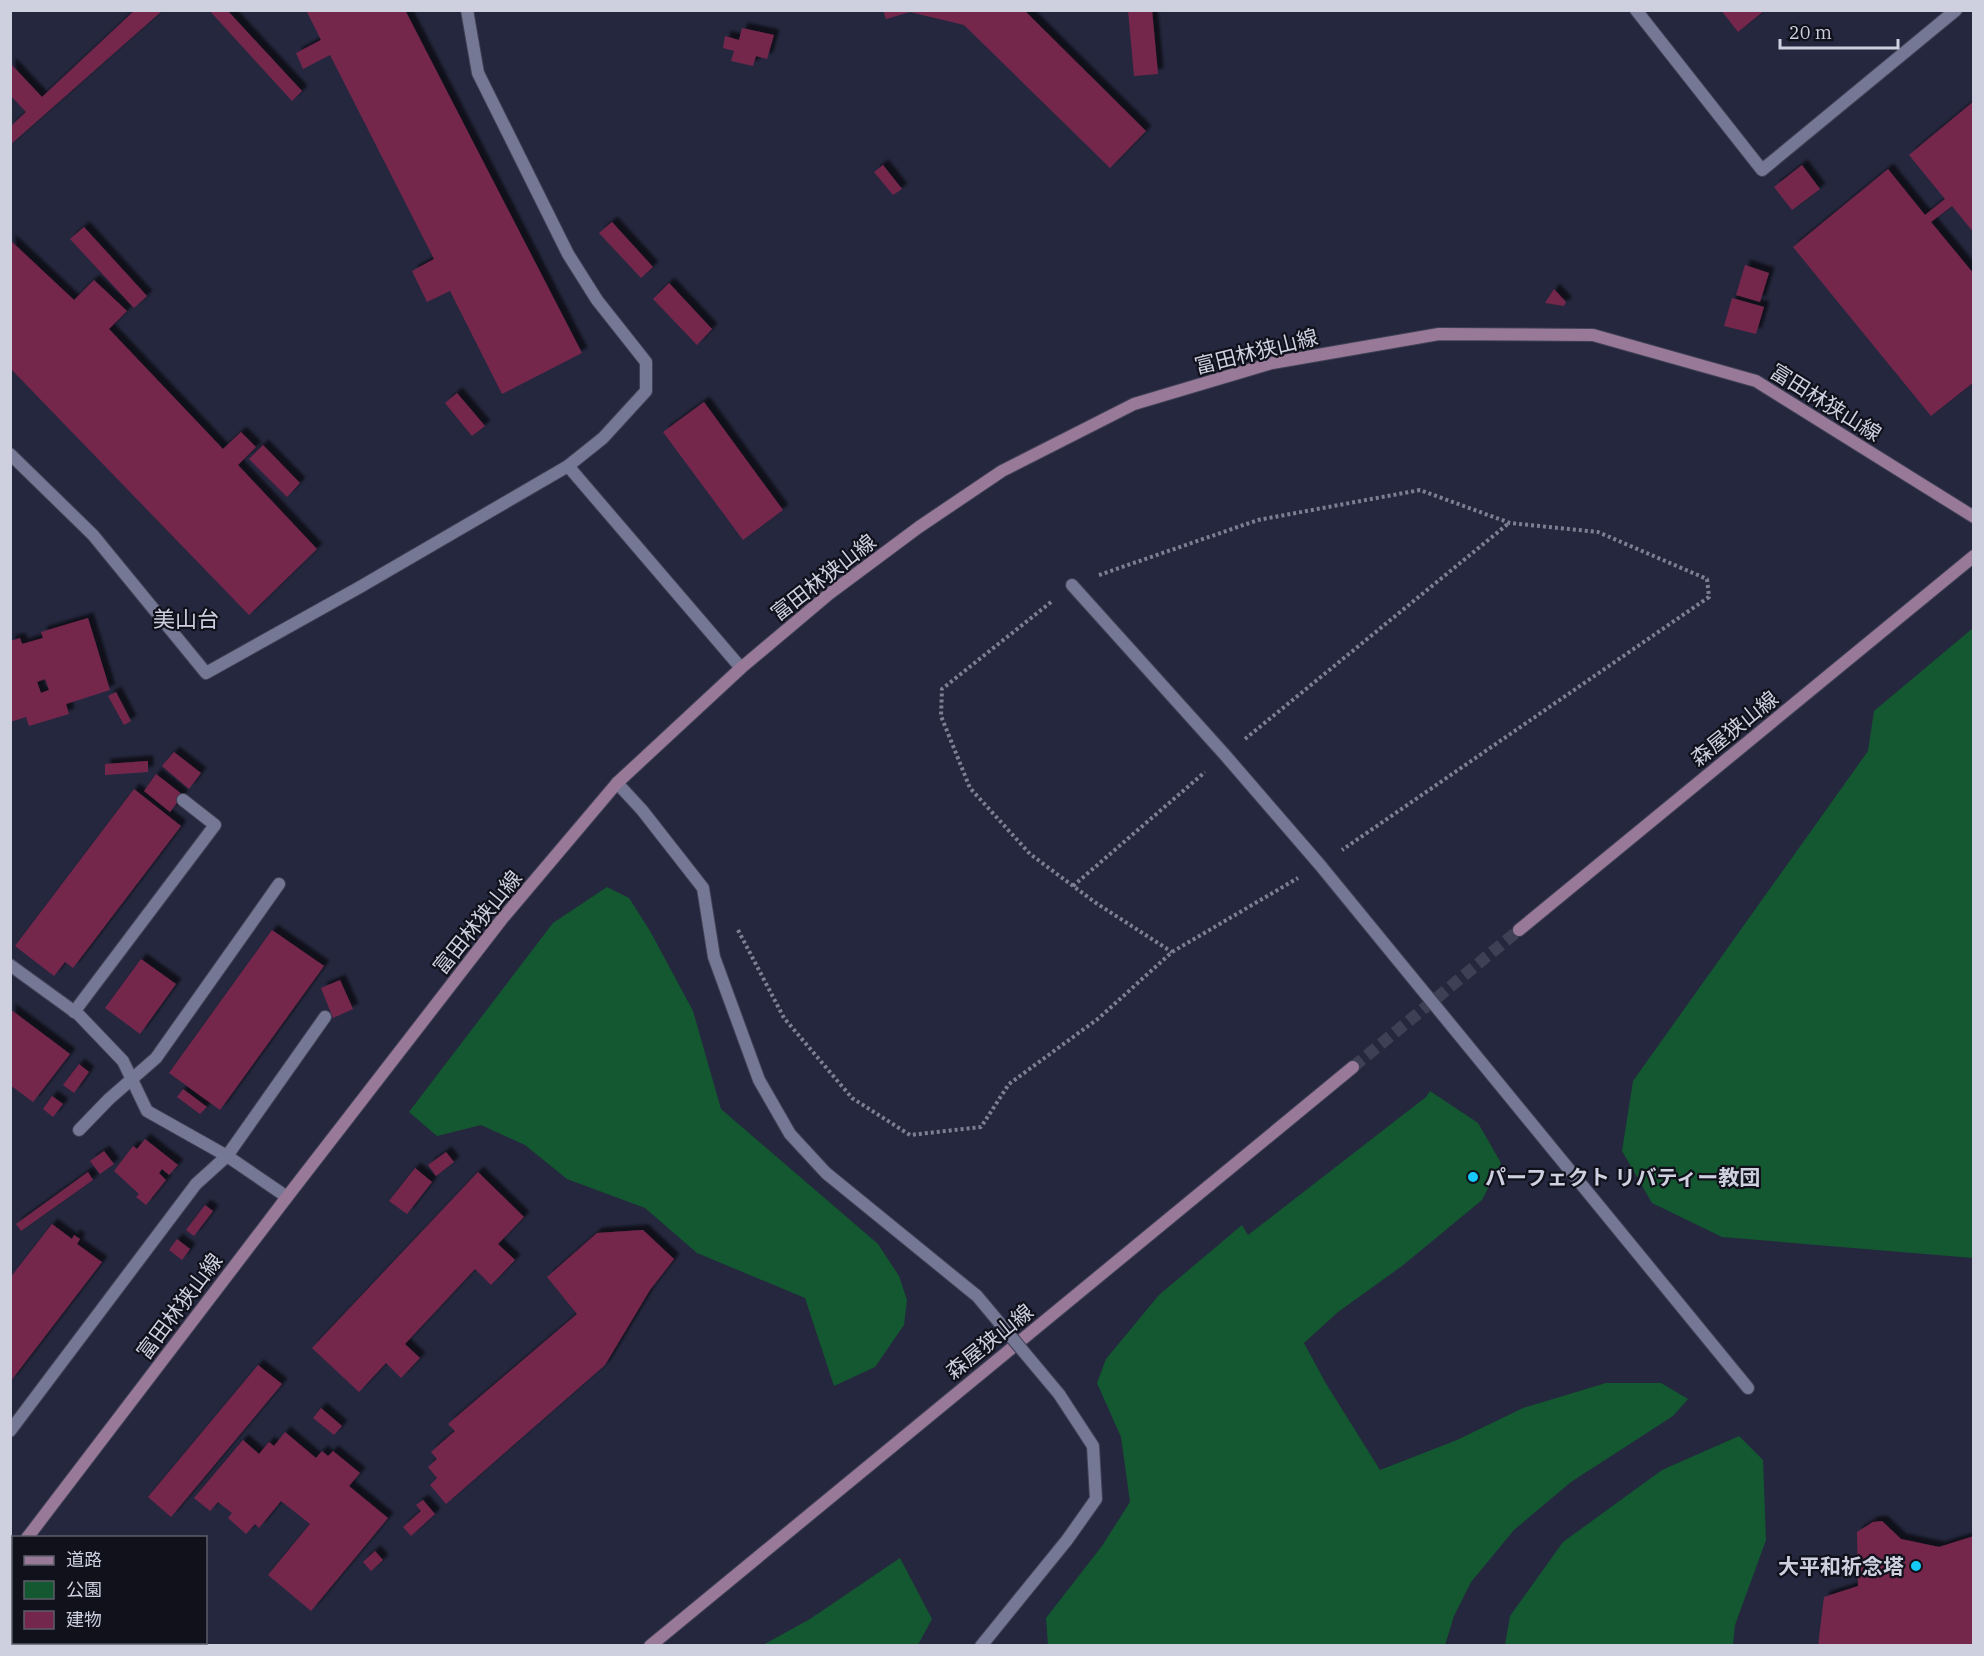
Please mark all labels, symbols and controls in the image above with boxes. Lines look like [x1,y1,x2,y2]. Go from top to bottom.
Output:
scale bar [1780,12,1898,50]
text: 20 m [1789,21,1832,44]
street label: 富田林狭山線 [1191,322,1321,380]
street label: 富田林狭山線 [1765,357,1887,447]
street label: 富田林狭山線 [765,527,881,627]
district label: 美山台 [153,604,219,633]
street label: 森屋狭山線 [1684,684,1784,772]
street label: 富田林狭山線 [426,864,528,980]
place label: パーフェクト リバティー教団 [1485,1163,1760,1191]
marker: パーフェクト リバティー教団 [1466,1170,1480,1184]
street label: 富田林狭山線 [130,1247,228,1365]
street label: 森屋狭山線 [939,1297,1039,1385]
legend [12,1536,207,1644]
text: 道路 [66,1548,102,1571]
place label: 大平和祈念塔 [1778,1552,1904,1580]
marker: 大平和祈念塔 [1909,1559,1923,1573]
text: 公園 [66,1578,102,1601]
text: 建物 [66,1608,102,1631]

